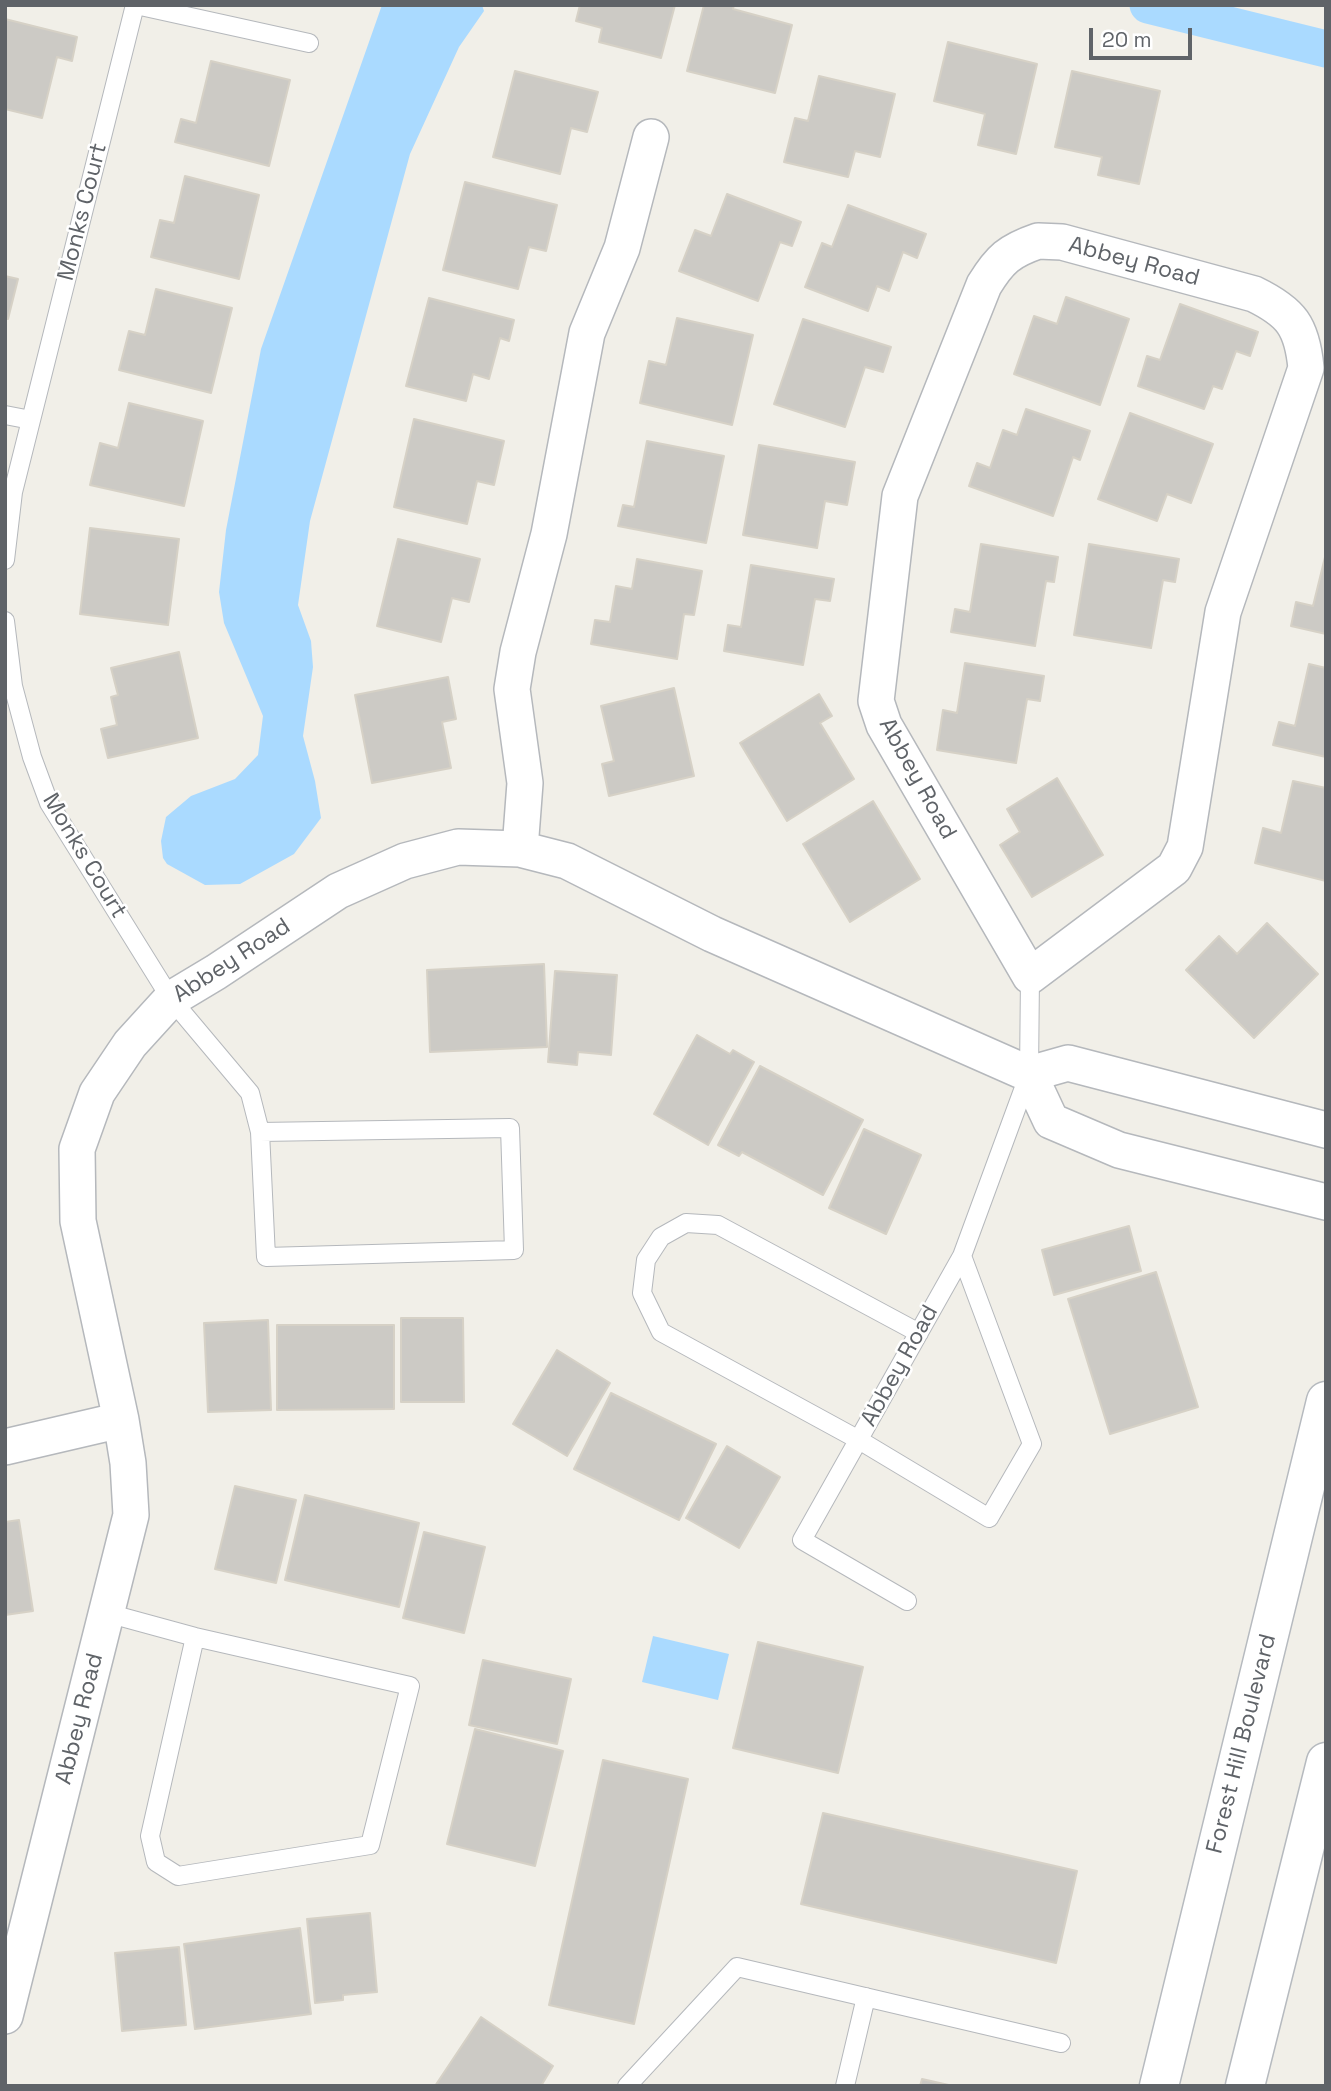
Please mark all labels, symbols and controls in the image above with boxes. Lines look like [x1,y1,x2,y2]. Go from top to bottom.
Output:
scale bar [1093,14,1196,58]
text: 20 m [1102,26,1152,53]
street label: Monks Court [53,140,113,284]
street label: Abbey Road [1066,231,1202,293]
street label: Abbey Road [872,714,962,844]
street label: Monks Court [36,789,132,923]
street label: Abbey Road [168,913,296,1009]
street label: Abbey Road [855,1301,945,1431]
street label: Forest Hill Boulevard [1201,1631,1283,1857]
street label: Abbey Road [50,1651,110,1787]

